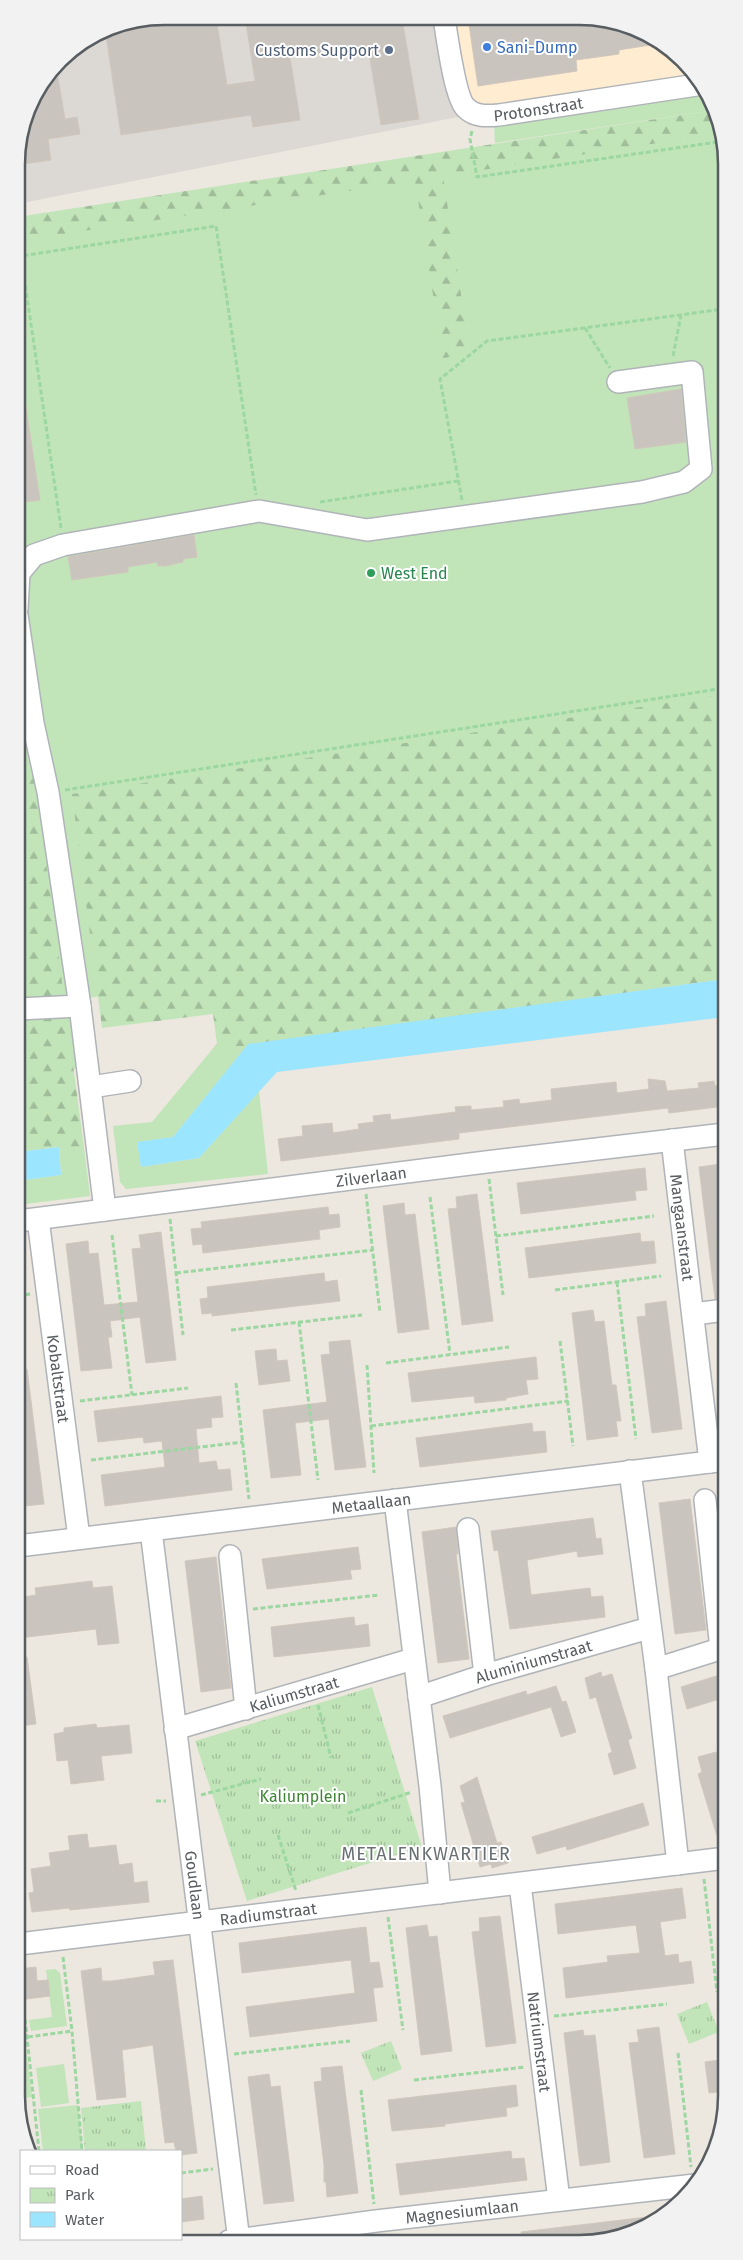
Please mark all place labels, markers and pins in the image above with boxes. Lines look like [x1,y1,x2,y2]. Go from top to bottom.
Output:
place label: Sani-Dump [497,38,578,57]
place label: Customs Support [255,41,379,60]
marker: Sani-Dump [481,41,493,53]
marker: Customs Support [383,44,395,56]
place label: West End [381,564,448,583]
marker: West End [365,567,377,579]

